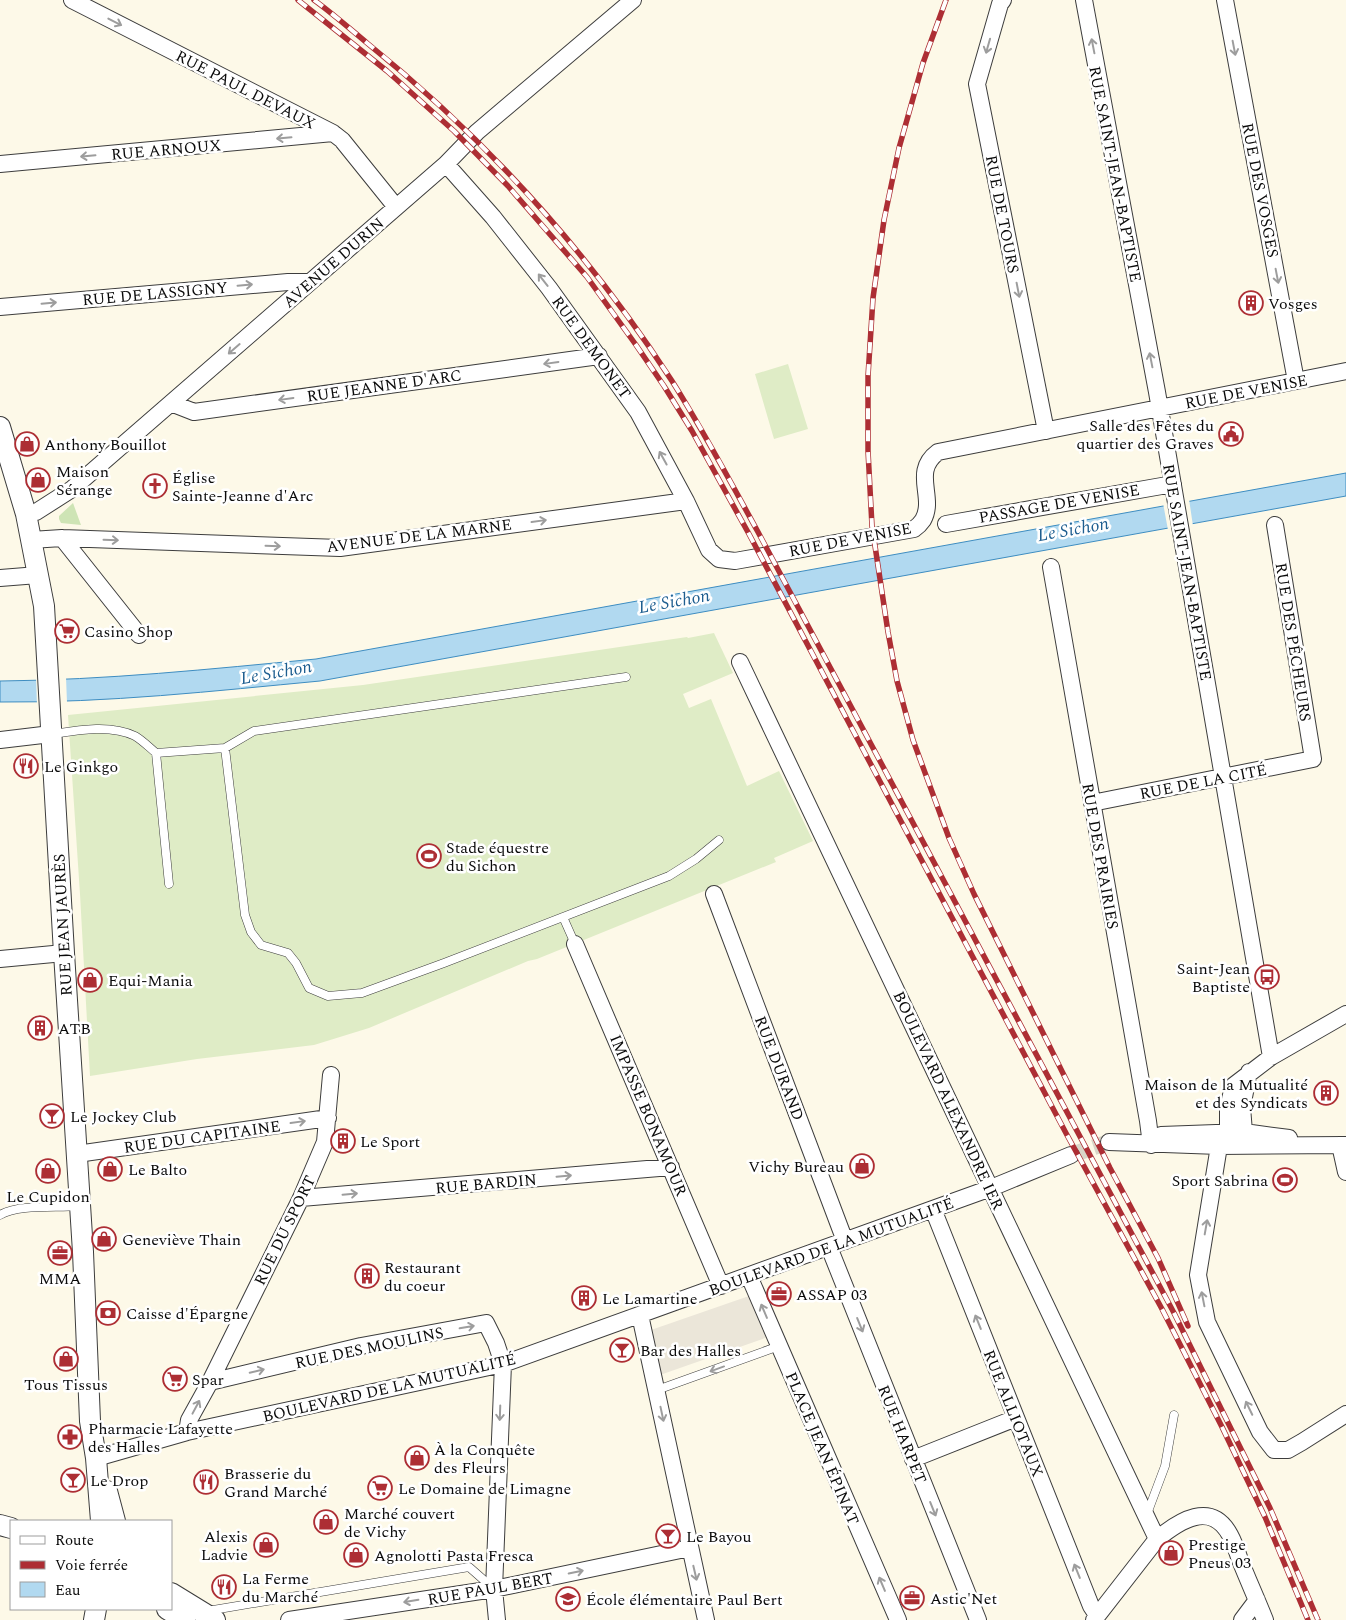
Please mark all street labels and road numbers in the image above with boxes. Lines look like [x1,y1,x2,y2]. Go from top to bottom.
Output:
street label: RUE PAUL DEVAUX [171,44,320,136]
street label: RUE SAINT-JEAN-BAPTISTE [1082,64,1148,284]
street label: RUE DES VOSGES [1235,121,1285,260]
street label: RUE ARNOUX [110,133,222,167]
street label: RUE DE TOURS [979,153,1025,275]
street label: AVENUE DURIN [278,212,390,314]
street label: RUE DE LASSIGNY [81,276,229,312]
street label: RUE DEMONET [545,291,637,404]
street label: RUE JEANNE D'ARC [305,363,463,409]
street label: RUE DE VENISE [1183,368,1310,416]
street label: RUE SAINT-JEAN-BAPTISTE [1156,462,1218,682]
street label: PASSAGE DE VENISE [977,478,1141,530]
street label: AVENUE DE LA MARNE [325,513,513,559]
street label: RUE DE VENISE [787,516,914,564]
street label: RUE DES PÊCHEURS [1269,561,1317,723]
street label: RUE DE LA CITÉ [1137,758,1269,806]
street label: RUE DES PRAIRIES [1075,781,1125,931]
street label: RUE JEAN JAURÈS [47,853,79,997]
street label: BOULEVARD ALEXANDRE IER [887,987,1010,1214]
street label: RUE DURAND [748,1013,810,1124]
street label: IMPASSE BONAMOUR [603,1031,693,1200]
street label: RUE DU CAPITAINE [122,1114,282,1160]
street label: RUE BARDIN [434,1168,538,1200]
street label: RUE DU SPORT [248,1171,322,1289]
street label: BOULEVARD DE LA MUTUALITÉ [705,1191,957,1303]
street label: RUE DES MOULINS [293,1321,446,1375]
street label: RUE ALLIOTAUX [977,1346,1050,1481]
street label: BOULEVARD DE LA MUTUALITÉ [260,1347,518,1429]
street label: PLACE JEAN ÉPINAT [779,1368,865,1529]
street label: RUE HARPET [871,1381,933,1488]
street label: RUE PAUL BERT [425,1566,555,1612]

